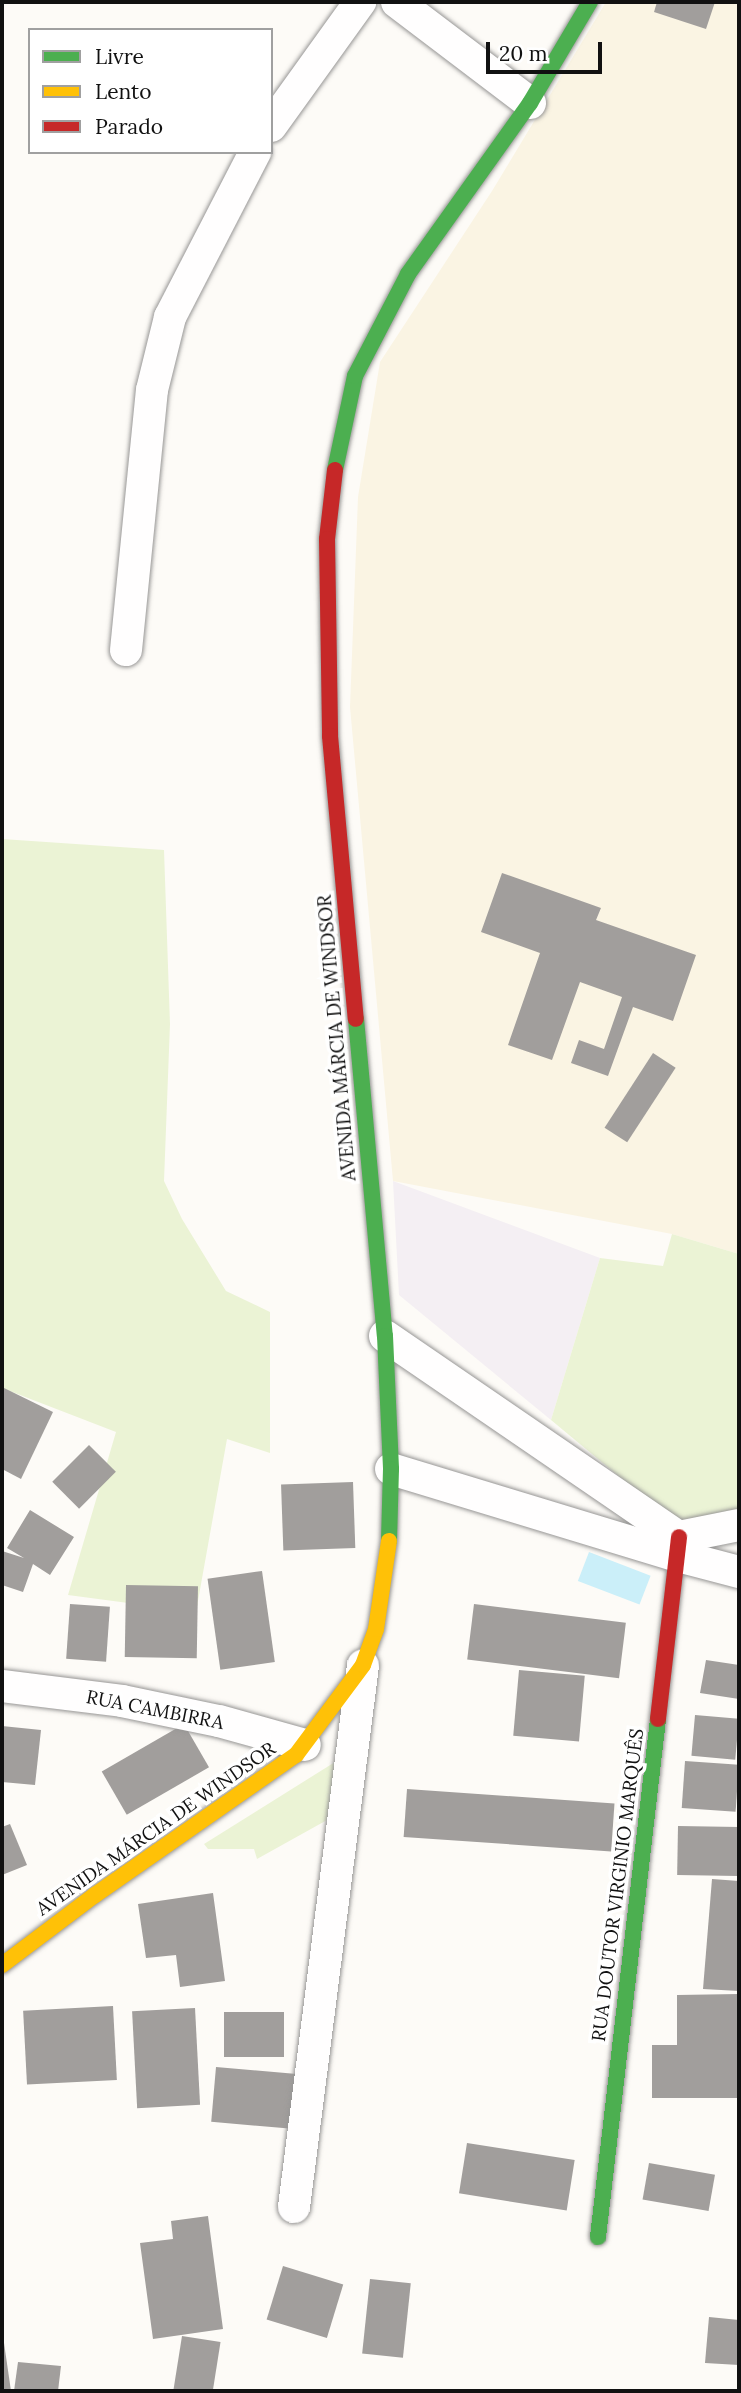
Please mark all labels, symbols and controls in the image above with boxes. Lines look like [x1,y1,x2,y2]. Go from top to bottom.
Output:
legend [28,28,273,154]
scale bar [489,28,604,72]
text: 20 m [499,40,548,67]
text: Livre [95,43,144,70]
text: Lento [95,78,152,105]
text: Parado [95,113,163,140]
street label: AVENIDA MÁRCIA DE WINDSOR [313,894,361,1182]
street label: RUA CAMBIRRA [84,1685,226,1735]
street label: RUA DOUTOR VIRGINIO MARQUÊS [587,1727,649,2043]
street label: AVENIDA MÁRCIA DE WINDSOR [32,1737,280,1921]

